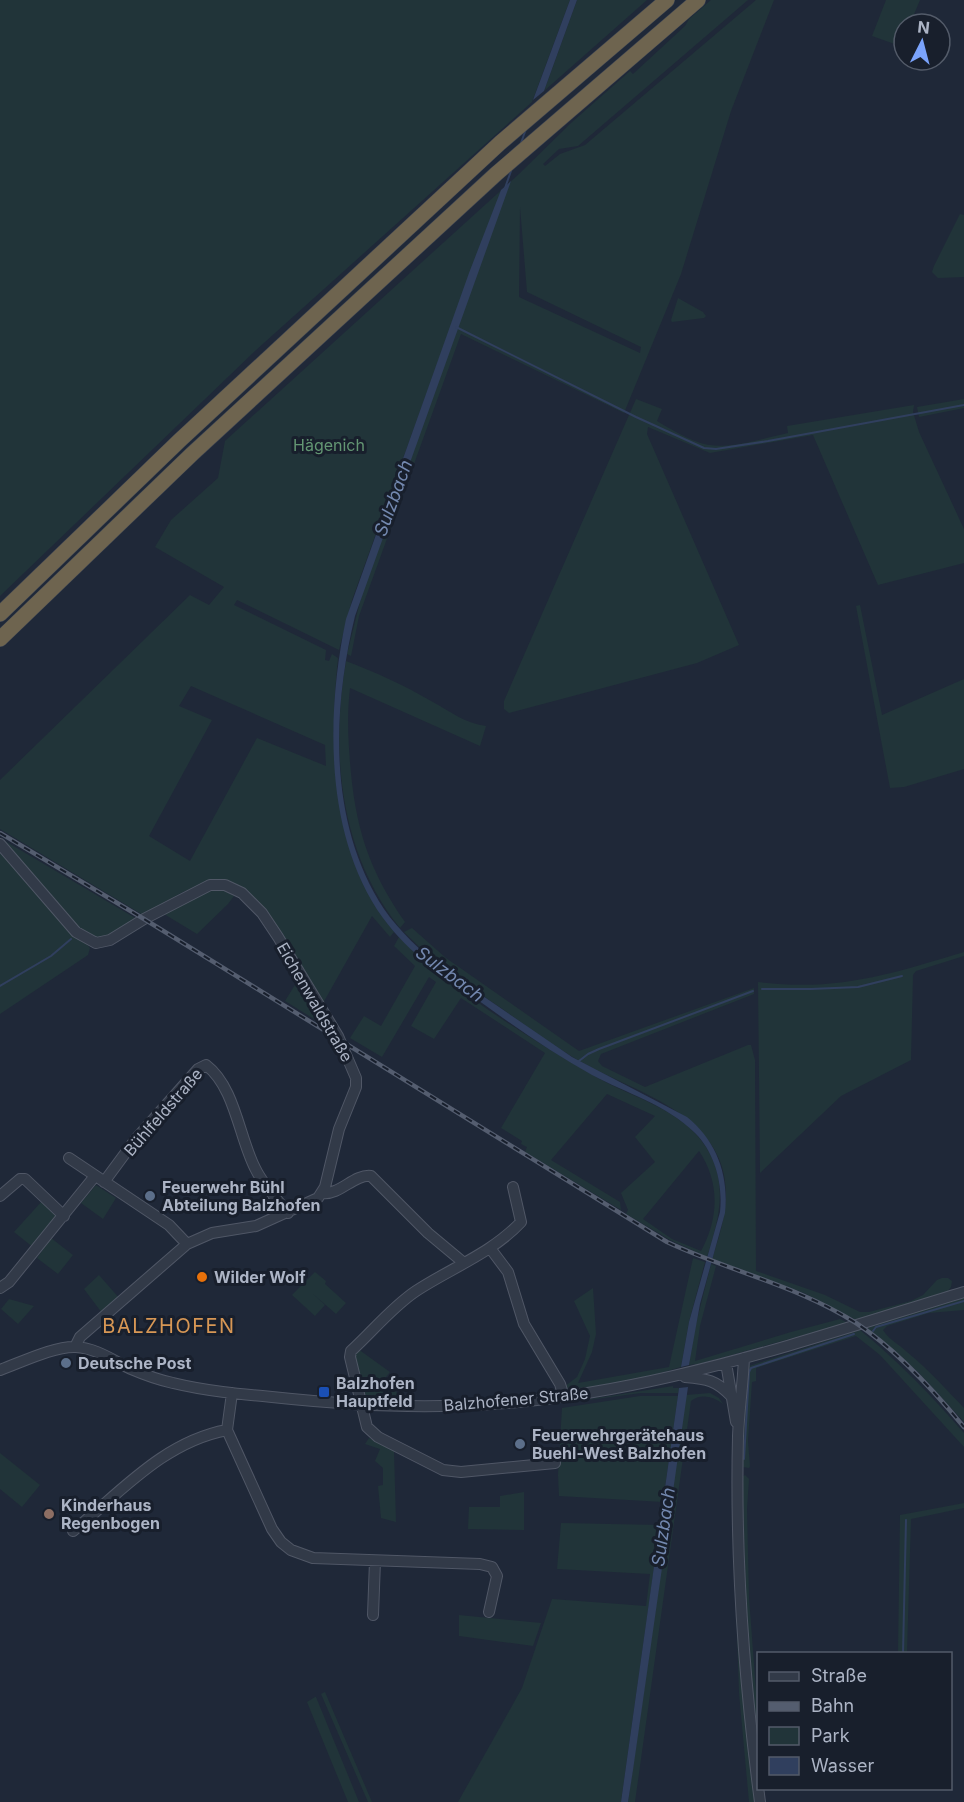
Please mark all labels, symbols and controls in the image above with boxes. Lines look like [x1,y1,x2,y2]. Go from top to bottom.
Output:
north arrow [892,12,952,72]
text: N [916,16,931,38]
park label: Hägenich [293,435,365,455]
water label: Sulzbach [370,457,416,539]
street label: Eichenwaldstraße [273,939,357,1065]
water label: Sulzbach [412,942,488,1006]
street label: Bühlfeldstraße [120,1064,206,1160]
place label: Feuerwehr Bühl Abteilung Balzhofen [162,1177,320,1215]
marker: Feuerwehr Bühl Abteilung Balzhofen [143,1189,157,1203]
place label: Wilder Wolf [214,1267,306,1287]
marker: Wilder Wolf [195,1270,209,1284]
district label: BALZHOFEN [102,1314,236,1338]
place label: Deutsche Post [78,1353,191,1373]
marker: Deutsche Post [59,1356,73,1370]
place label: Balzhofen Hauptfeld [336,1373,415,1411]
street label: Balzhofener Straße [443,1383,589,1415]
marker: Balzhofen Hauptfeld [317,1385,331,1399]
place label: Feuerwehrgerätehaus Buehl-West Balzhofen [532,1425,706,1463]
marker: Feuerwehrgerätehaus Buehl-West Balzhofen [513,1437,527,1451]
water label: Sulzbach [647,1486,679,1568]
place label: Kinderhaus Regenbogen [61,1495,160,1533]
marker: Kinderhaus Regenbogen [42,1507,56,1521]
legend [757,1652,952,1790]
text: Straße [811,1665,867,1686]
text: Bahn [811,1695,854,1716]
text: Park [811,1725,850,1746]
text: Wasser [811,1755,874,1776]

